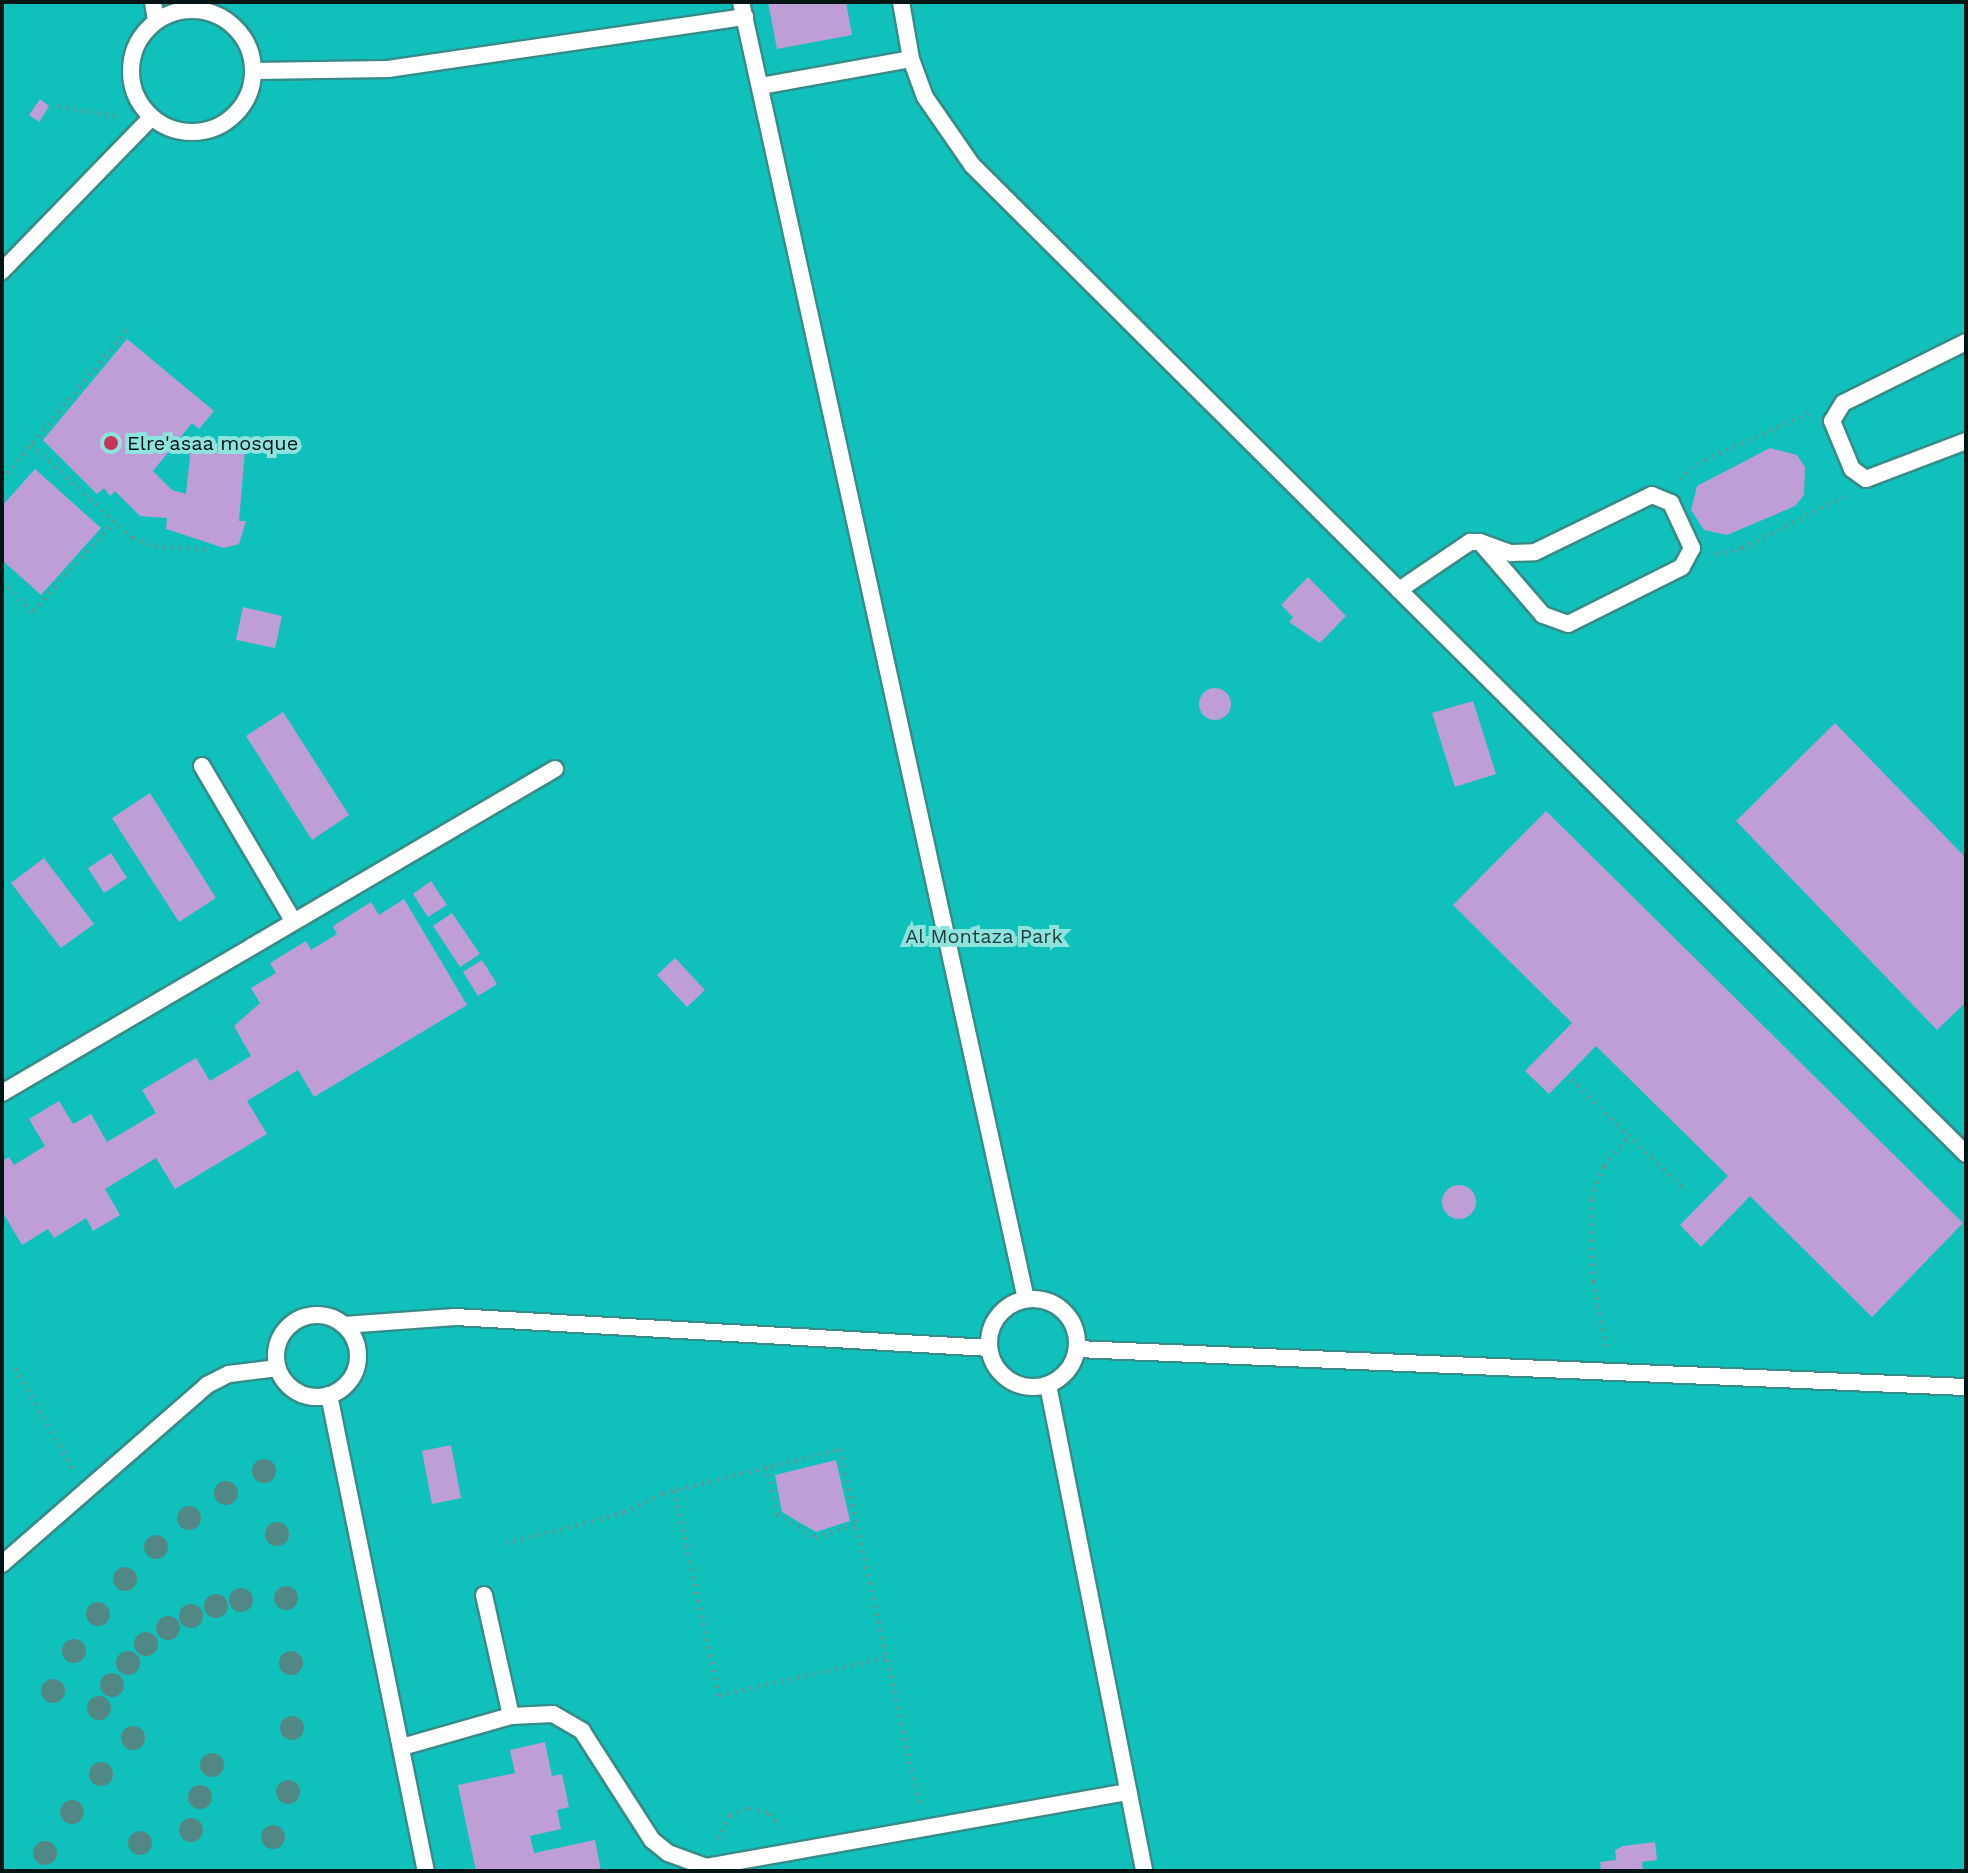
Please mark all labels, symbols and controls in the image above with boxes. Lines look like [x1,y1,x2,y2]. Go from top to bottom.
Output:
place label: Elre'asaa mosque [127,431,299,455]
marker: Elre'asaa mosque [102,434,120,452]
park label: Al Montaza Park [905,924,1063,948]

